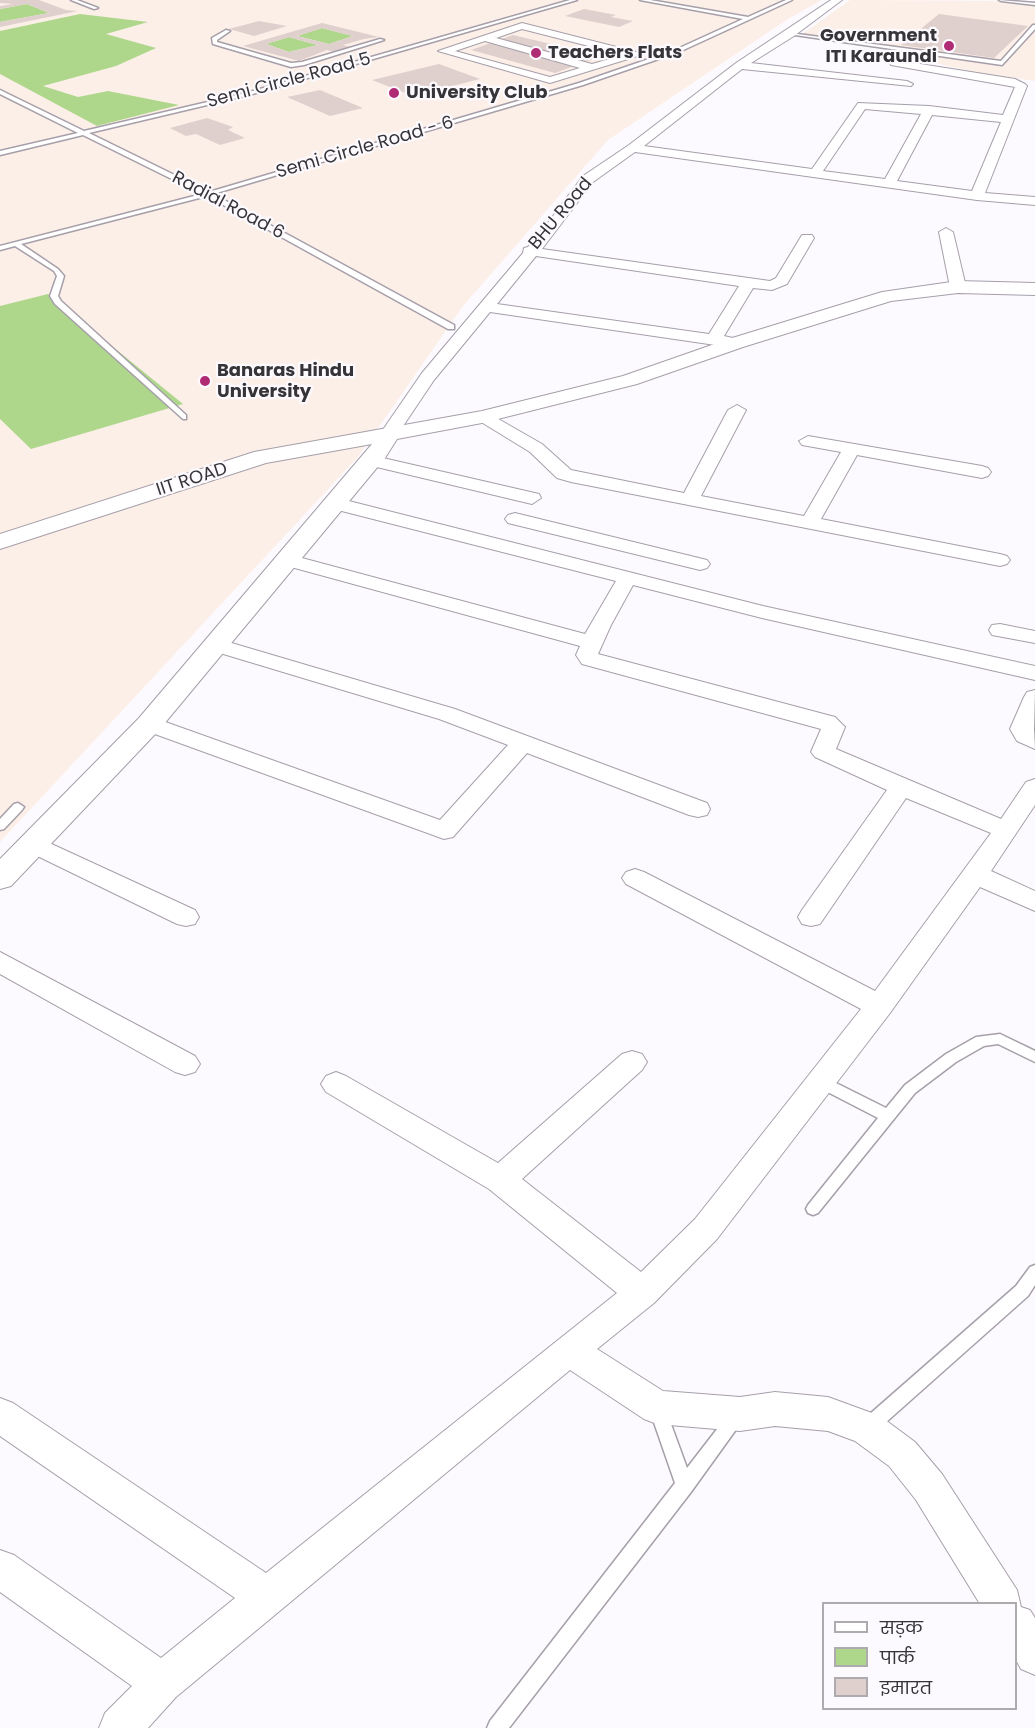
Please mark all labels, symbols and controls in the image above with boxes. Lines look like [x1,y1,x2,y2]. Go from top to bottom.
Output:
place label: Government ITI Karaundi [820,25,937,68]
marker: Government ITI Karaundi [942,39,956,53]
place label: Teachers Flats [548,42,682,64]
marker: Teachers Flats [529,46,543,60]
street label: Semi Circle Road 5 [205,49,373,113]
place label: University Club [406,82,547,104]
marker: University Club [387,86,401,100]
street label: Semi Circle Road - 6 [274,112,456,184]
street label: Radial Road 6 [168,167,288,245]
street label: BHU Road [525,174,597,254]
place label: Banaras Hindu University [217,360,354,403]
marker: Banaras Hindu University [198,374,212,388]
street label: IIT ROAD [154,458,230,502]
legend [822,1602,1017,1710]
text: सड़क [880,1615,923,1640]
text: पार्क [880,1645,915,1670]
text: इमारत [880,1675,932,1700]

